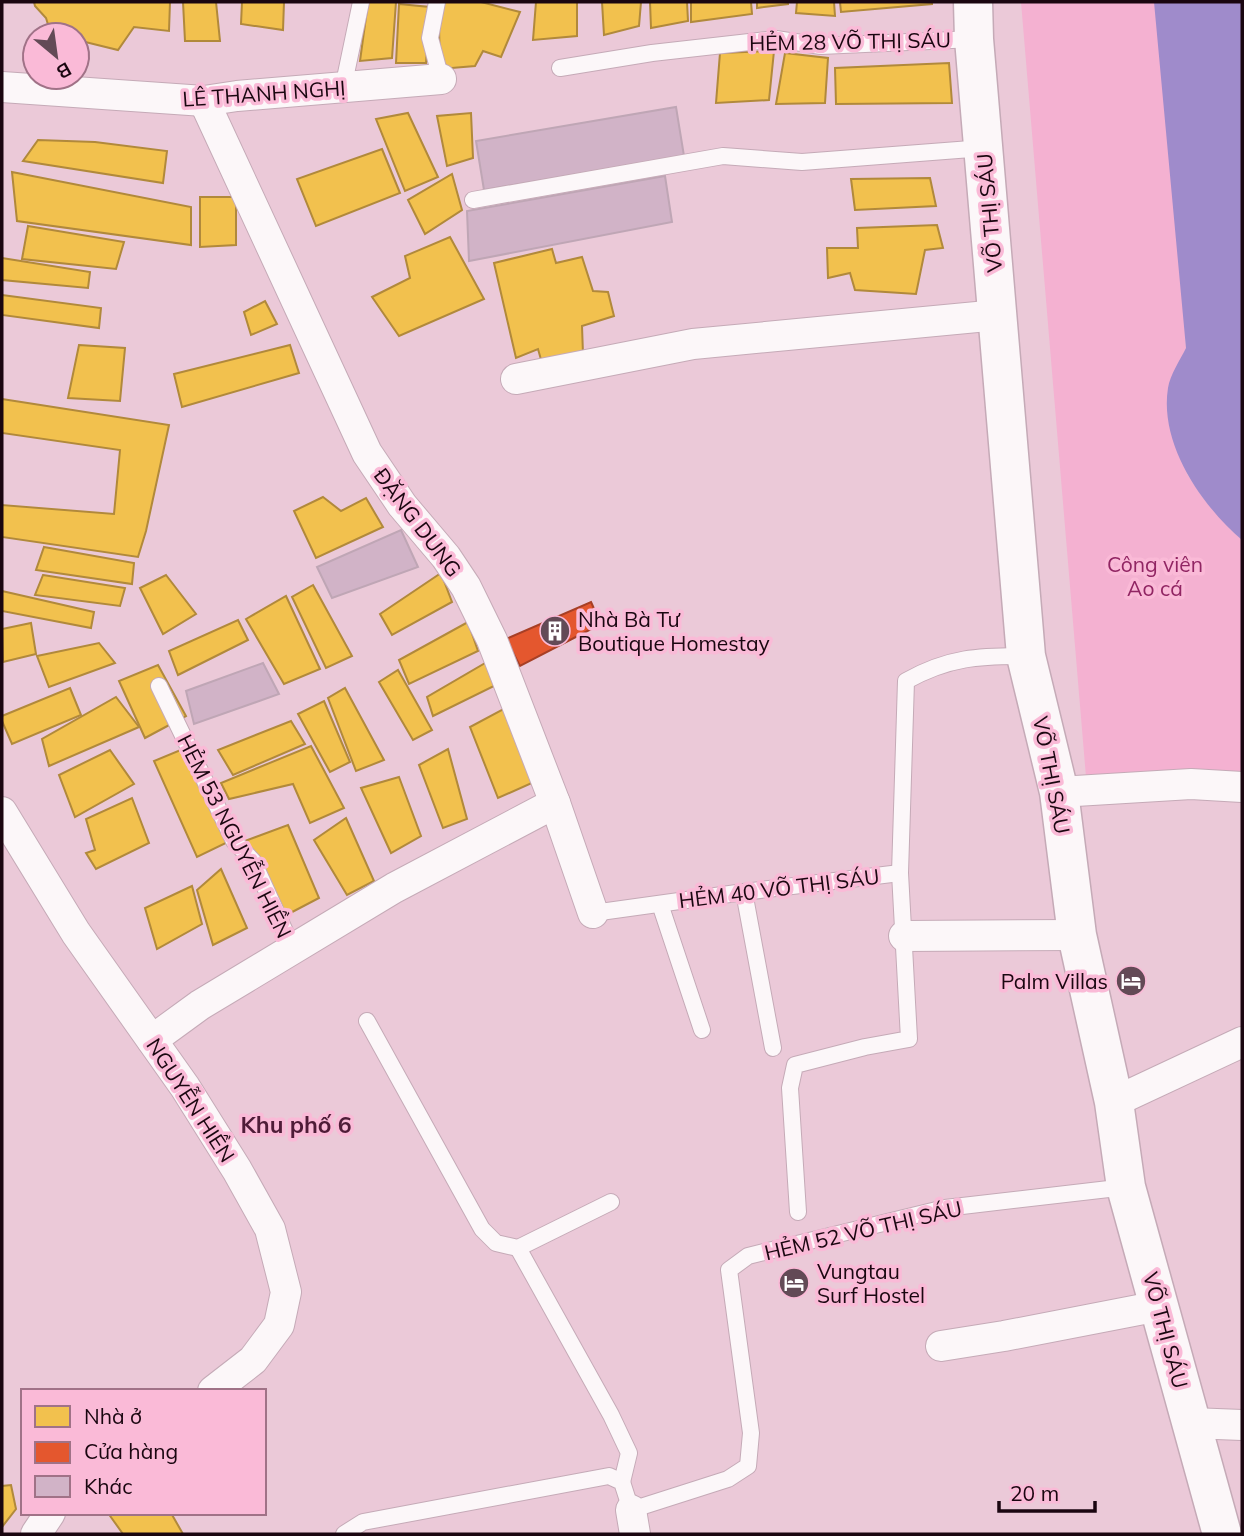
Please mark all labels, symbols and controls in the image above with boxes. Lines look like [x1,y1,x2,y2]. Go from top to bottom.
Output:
north arrow [21,21,91,91]
street label: HẺM 28 VÕ THỊ SÁU [749,26,951,56]
text: B [53,57,76,85]
street label: LÊ THANH NGHỊ [182,74,346,112]
street label: VÕ THỊ SÁU [971,152,1007,274]
street label: ĐẶNG DUNG [369,462,467,582]
park label: Công viên Ao cá [1107,551,1203,601]
place label: Nhà Bà Tư Boutique Homestay [578,606,770,656]
building icon: Nhà Bà Tư Boutique Homestay [538,614,572,648]
street label: VÕ THỊ SÁU [1028,714,1076,836]
street label: HẺM 53 NGUYỄN HIỀN [172,729,299,942]
street label: HẺM 40 VÕ THỊ SÁU [677,863,881,913]
hotel icon: Palm Villas [1114,964,1148,998]
place label: Palm Villas [1001,968,1108,994]
street label: NGUYỄN HIỀN [141,1033,242,1167]
district label: Khu phố 6 [240,1110,352,1139]
street label: HẺM 52 VÕ THỊ SÁU [762,1195,964,1265]
place label: Vungtau Surf Hostel [817,1258,925,1308]
hotel icon: Vungtau Surf Hostel [777,1266,811,1300]
street label: VÕ THỊ SÁU [1138,1269,1194,1391]
legend [21,1389,266,1515]
text: Nhà ở [84,1403,142,1429]
text: Cửa hàng [84,1438,178,1464]
scale bar [999,1470,1095,1514]
text: Khác [84,1473,133,1499]
text: 20 m [1010,1480,1059,1506]

